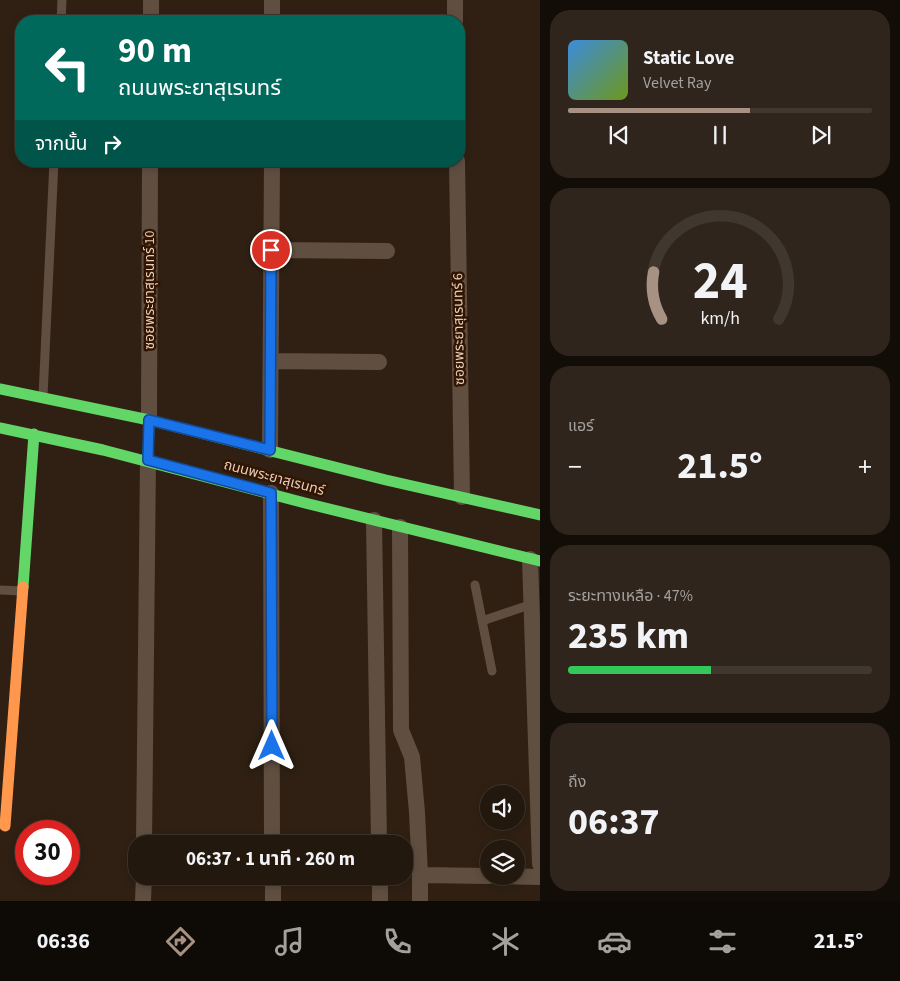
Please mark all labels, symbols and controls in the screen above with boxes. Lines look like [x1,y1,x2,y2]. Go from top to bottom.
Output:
text: 90 m [118,26,192,76]
icon: left [35,35,100,100]
text: Static Love [643,45,734,72]
text: ถนนพระยาสุเรนทร์ [118,72,281,104]
text: Velvet Ray [643,72,711,94]
icon: previous [605,121,633,149]
icon: pause [706,121,734,149]
icon: next [807,121,835,149]
icon: right [98,130,126,158]
text: จากนั้น [35,131,88,158]
pin [250,229,292,271]
street label: ซอยพระยาสุเรนทร์ 10 [140,231,160,349]
icon: arrive [257,236,285,264]
text: 24 [693,245,747,319]
street label: ซอยพระยาสุเรนทร์ 6 [448,273,470,385]
text: km/h [700,306,740,331]
text: แอร์ [568,415,594,437]
text: 21.5° [677,439,763,493]
text: − [568,447,582,487]
text: + [858,447,872,487]
street label: ถนนพระยาสุเรนทร์ [221,455,327,501]
text: ระยะทางเหลือ · 47% [568,585,693,607]
text: 235 km [568,609,689,663]
position arrow [245,719,297,771]
text: ถึง [568,771,586,793]
map controls [480,785,525,885]
button: sound [480,785,525,830]
text: 06:37 [568,795,660,849]
speed limit sign: 30 [15,820,80,885]
button: layers [480,840,525,885]
text: 06:37 · 1 นาที · 260 m [186,846,355,873]
icon: directions [163,924,198,959]
icon: music [272,924,307,959]
icon: phone [380,924,415,959]
icon: climate [488,924,523,959]
icon: car [597,924,632,959]
icon: filters [705,924,740,959]
text: 06:36 [37,925,90,957]
text: 21.5° [814,925,863,957]

